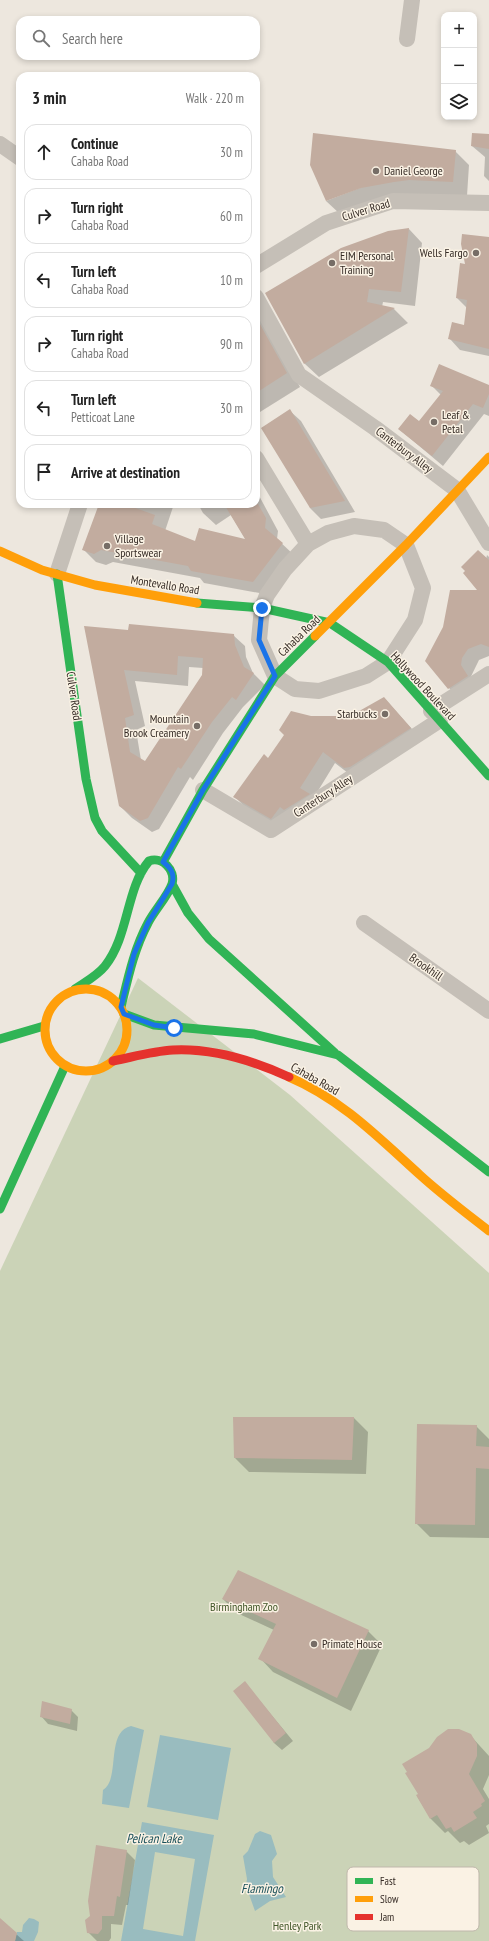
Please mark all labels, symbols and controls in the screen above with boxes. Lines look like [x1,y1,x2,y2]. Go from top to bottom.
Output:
map controls [441,12,477,120]
button: + [441,12,477,48]
search box [16,16,260,60]
icon: search [30,27,52,49]
text: Search here [62,29,123,48]
button: − [441,48,477,84]
button: layers [441,84,477,120]
text: 3 min [32,87,66,109]
text: Walk · 220 m [186,90,244,107]
text: Continue [71,134,118,153]
icon: ahead [33,141,55,163]
text: 30 m [220,144,243,161]
text: Cahaba Road [71,153,129,170]
place label: Daniel George [384,163,443,178]
marker: Daniel George [371,166,381,176]
street label: Culver Road [340,195,392,224]
text: Turn right [71,198,123,217]
icon: right [33,205,55,227]
text: 60 m [220,208,243,225]
text: Cahaba Road [71,217,129,234]
place label: Wells Fargo [420,245,468,260]
place label: EIM Personal Training [340,248,394,277]
marker: Wells Fargo [471,248,481,258]
marker: EIM Personal Training [327,258,337,268]
text: Turn left [71,262,116,281]
icon: left [33,269,55,291]
text: 10 m [220,272,243,289]
text: Cahaba Road [71,281,129,298]
text: Turn right [71,326,123,345]
icon: right [33,333,55,355]
text: 90 m [220,336,243,353]
text: Cahaba Road [71,345,129,362]
text: Turn left [71,390,116,409]
icon: left [33,397,55,419]
text: 30 m [220,400,243,417]
place label: Leaf & Petal [442,407,470,436]
text: Petticoat Lane [71,409,135,426]
marker: Leaf & Petal [429,417,439,427]
street label: Canterbury Alley [373,423,436,476]
icon: arrive [33,461,55,483]
text: Arrive at destination [71,463,180,482]
place label: Village Sportswear [114,531,162,560]
marker: Village Sportswear [102,541,112,551]
street label: Montevallo Road [130,572,200,597]
route end [253,599,271,617]
street label: Cahaba Road [274,612,323,660]
street label: Hollywood Boulevard [388,648,459,723]
street label: Culver Road [64,670,85,721]
place label: Starbucks [337,706,377,721]
marker: Starbucks [380,709,390,719]
place label: Mountain Brook Creamery [124,711,189,740]
marker: Mountain Brook Creamery [192,721,202,731]
street label: Canterbury Alley [290,771,356,820]
street label: Brookhill [407,950,446,984]
route start [165,1019,183,1037]
street label: Cahaba Road [288,1059,342,1098]
park label: Birmingham Zoo [210,1599,278,1614]
place label: Primate House [322,1636,382,1651]
marker: Primate House [309,1639,319,1649]
water label: Pelican Lake [126,1830,183,1847]
legend [347,1867,479,1931]
text: Fast [380,1874,396,1888]
water label: Flamingo [241,1880,284,1897]
text: Slow [380,1892,399,1906]
text: Jam [379,1910,394,1924]
park label: Henley Park [273,1918,322,1933]

